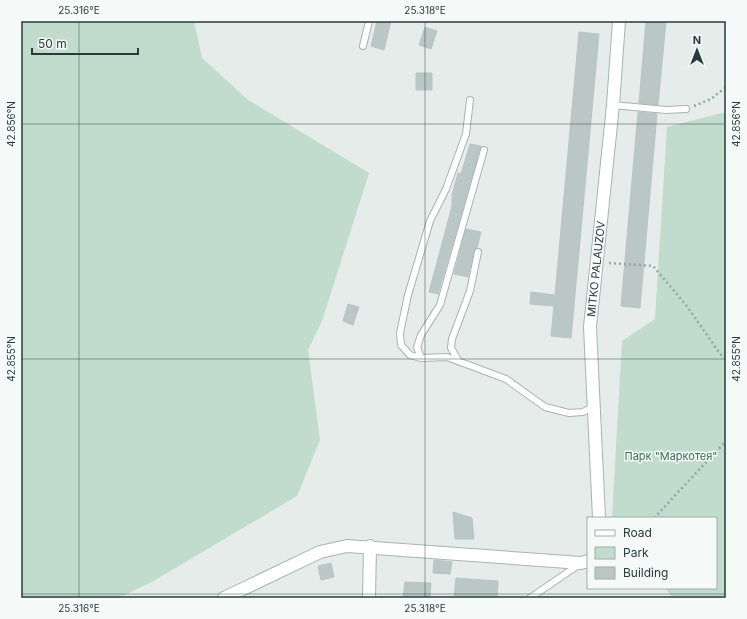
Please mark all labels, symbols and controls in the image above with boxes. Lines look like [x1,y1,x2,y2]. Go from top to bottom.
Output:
text: 25.316°E [58,4,100,16]
text: 25.318°E [404,4,446,16]
scale bar [32,30,138,56]
north arrow [677,30,717,70]
text: N [693,33,701,47]
text: 50 m [38,36,67,51]
text: 42.856°N [5,101,17,147]
text: 42.856°N [730,101,742,147]
street label: MITKO PALAUZOV [584,220,608,318]
text: 42.855°N [5,336,17,382]
text: 42.855°N [730,336,742,382]
park label: Парк "Маркотея" [624,449,718,463]
legend [587,517,717,589]
text: Road [623,525,652,540]
text: Park [623,545,649,560]
text: Building [623,565,668,580]
text: 25.316°E [58,602,100,614]
text: 25.318°E [404,602,446,614]

